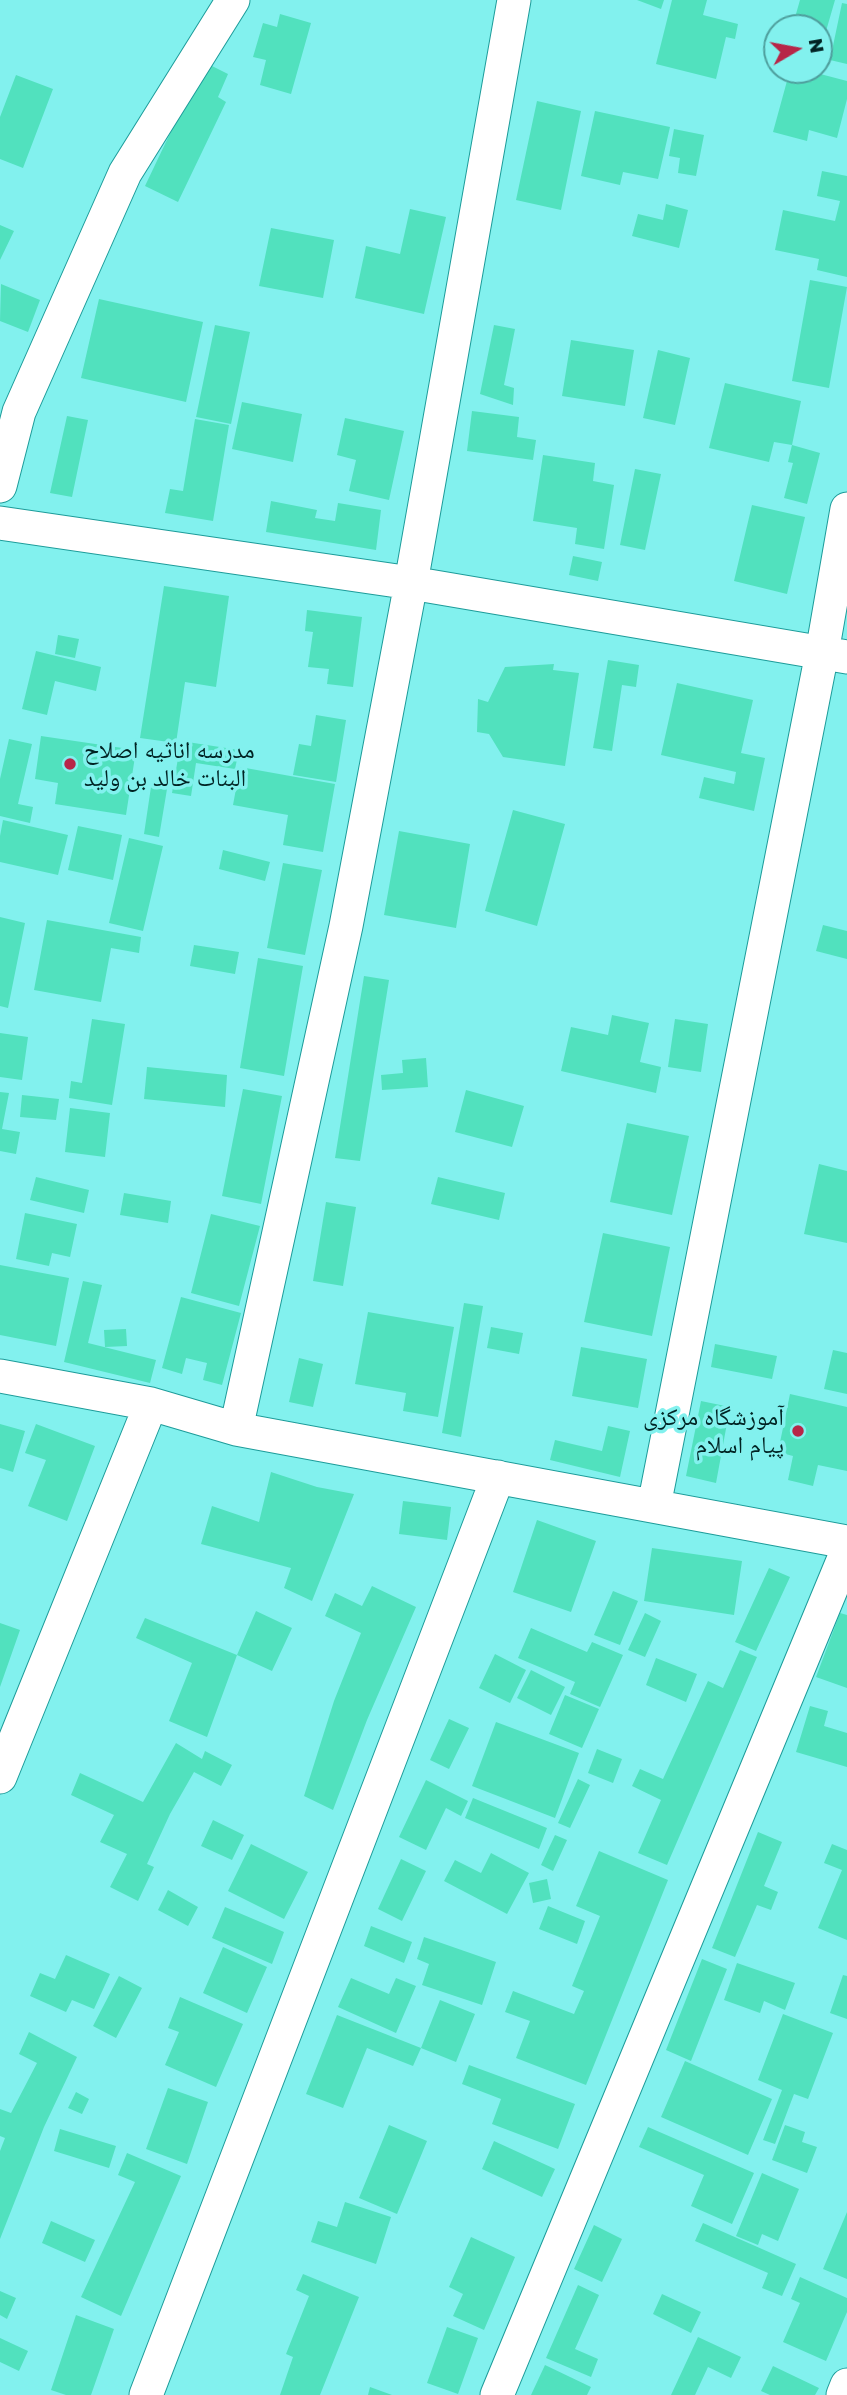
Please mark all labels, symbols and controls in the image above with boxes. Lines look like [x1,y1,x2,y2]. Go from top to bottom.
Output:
north arrow [763,14,833,84]
text: N [805,36,830,55]
place label: مدرسه اناثیه اصلاح البنات خالد بن ولید [84,736,255,792]
marker: مدرسه اناثیه اصلاح البنات خالد بن ولید [62,756,78,772]
place label: آموزشگاه مرکزی پیام اسلام [643,1403,784,1459]
marker: آموزشگاه مرکزی پیام اسلام [790,1423,806,1439]

